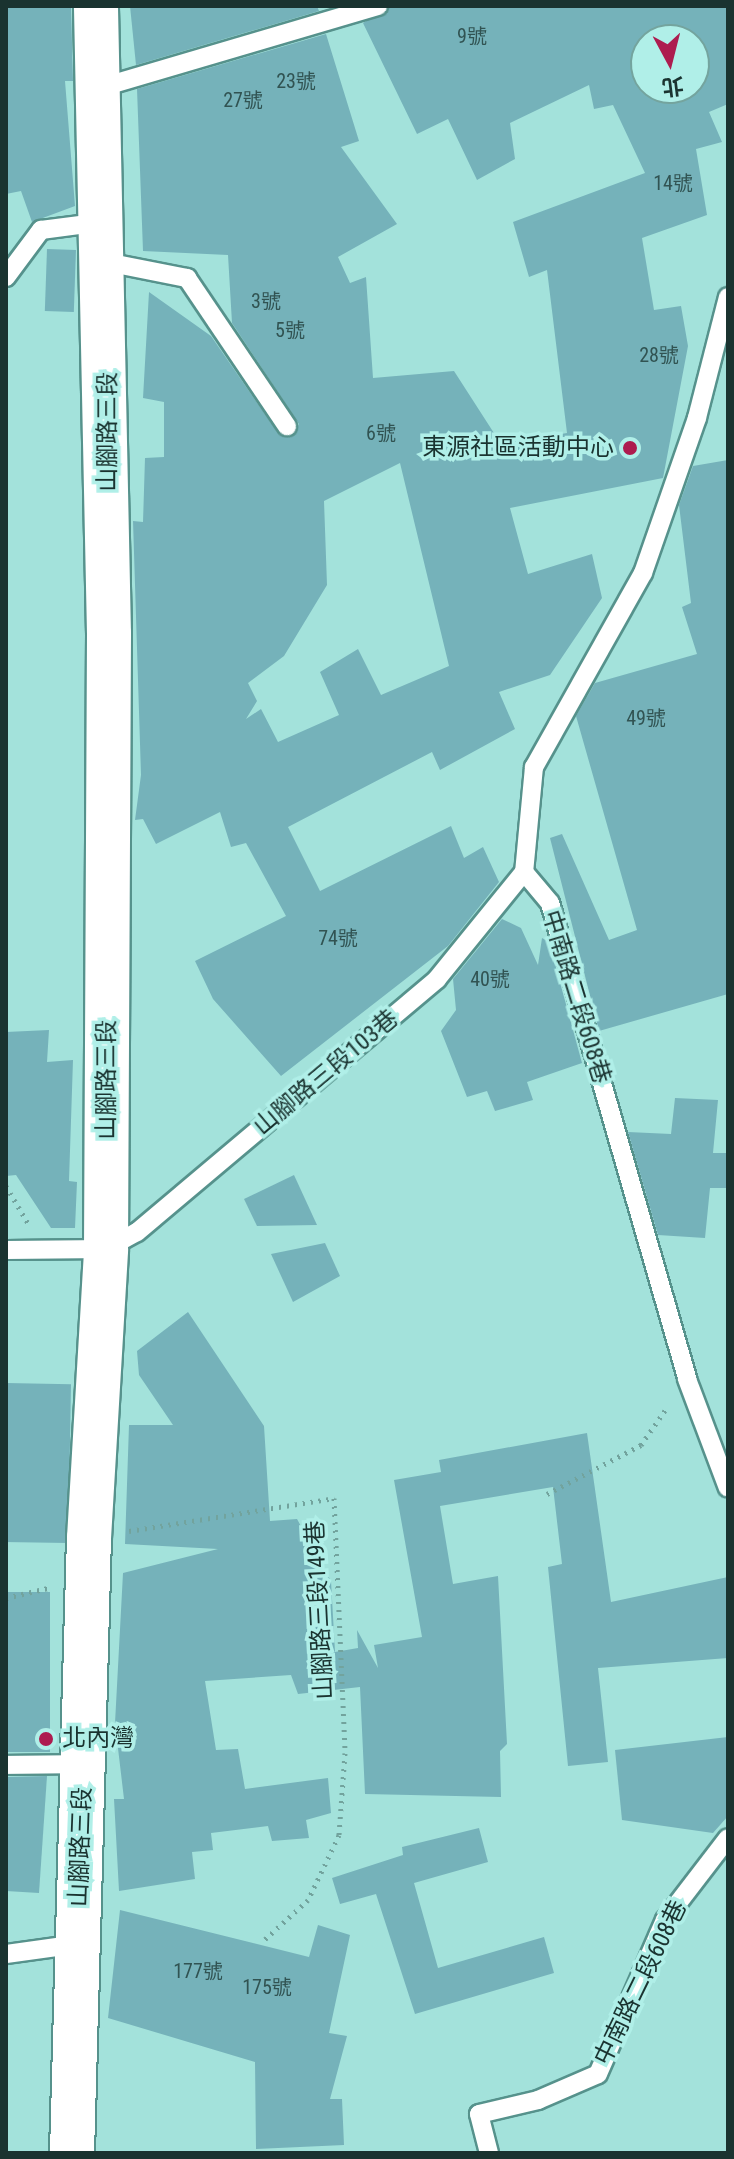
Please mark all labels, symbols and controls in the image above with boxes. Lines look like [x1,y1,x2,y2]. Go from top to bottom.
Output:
house number: 9號 [457,24,487,48]
north arrow [630,24,710,104]
house number: 23號 [276,69,316,93]
text: 北 [660,73,685,100]
house number: 27號 [223,88,263,112]
house number: 14號 [653,171,693,195]
house number: 3號 [251,289,281,313]
house number: 5號 [275,318,305,342]
house number: 28號 [639,343,679,367]
street label: 山腳路三段 [94,372,122,492]
house number: 6號 [366,421,396,445]
place label: 東源社區活動中心 [422,434,614,462]
marker: 東源社區活動中心 [621,439,639,457]
house number: 49號 [626,706,666,730]
street label: 中南路二段608巷 [536,907,616,1087]
house number: 74號 [318,926,358,950]
house number: 40號 [470,967,510,991]
street label: 山腳路三段103巷 [248,1004,404,1142]
street label: 山腳路三段 [93,1020,121,1140]
street label: 山腳路三段149巷 [301,1520,339,1700]
place label: 北內灣 [62,1725,134,1753]
marker: 北內灣 [37,1730,55,1748]
street label: 山腳路三段 [65,1787,97,1907]
street label: 中南路二段608巷 [589,1896,693,2070]
house number: 177號 [173,1959,223,1983]
house number: 175號 [242,1975,292,1999]

